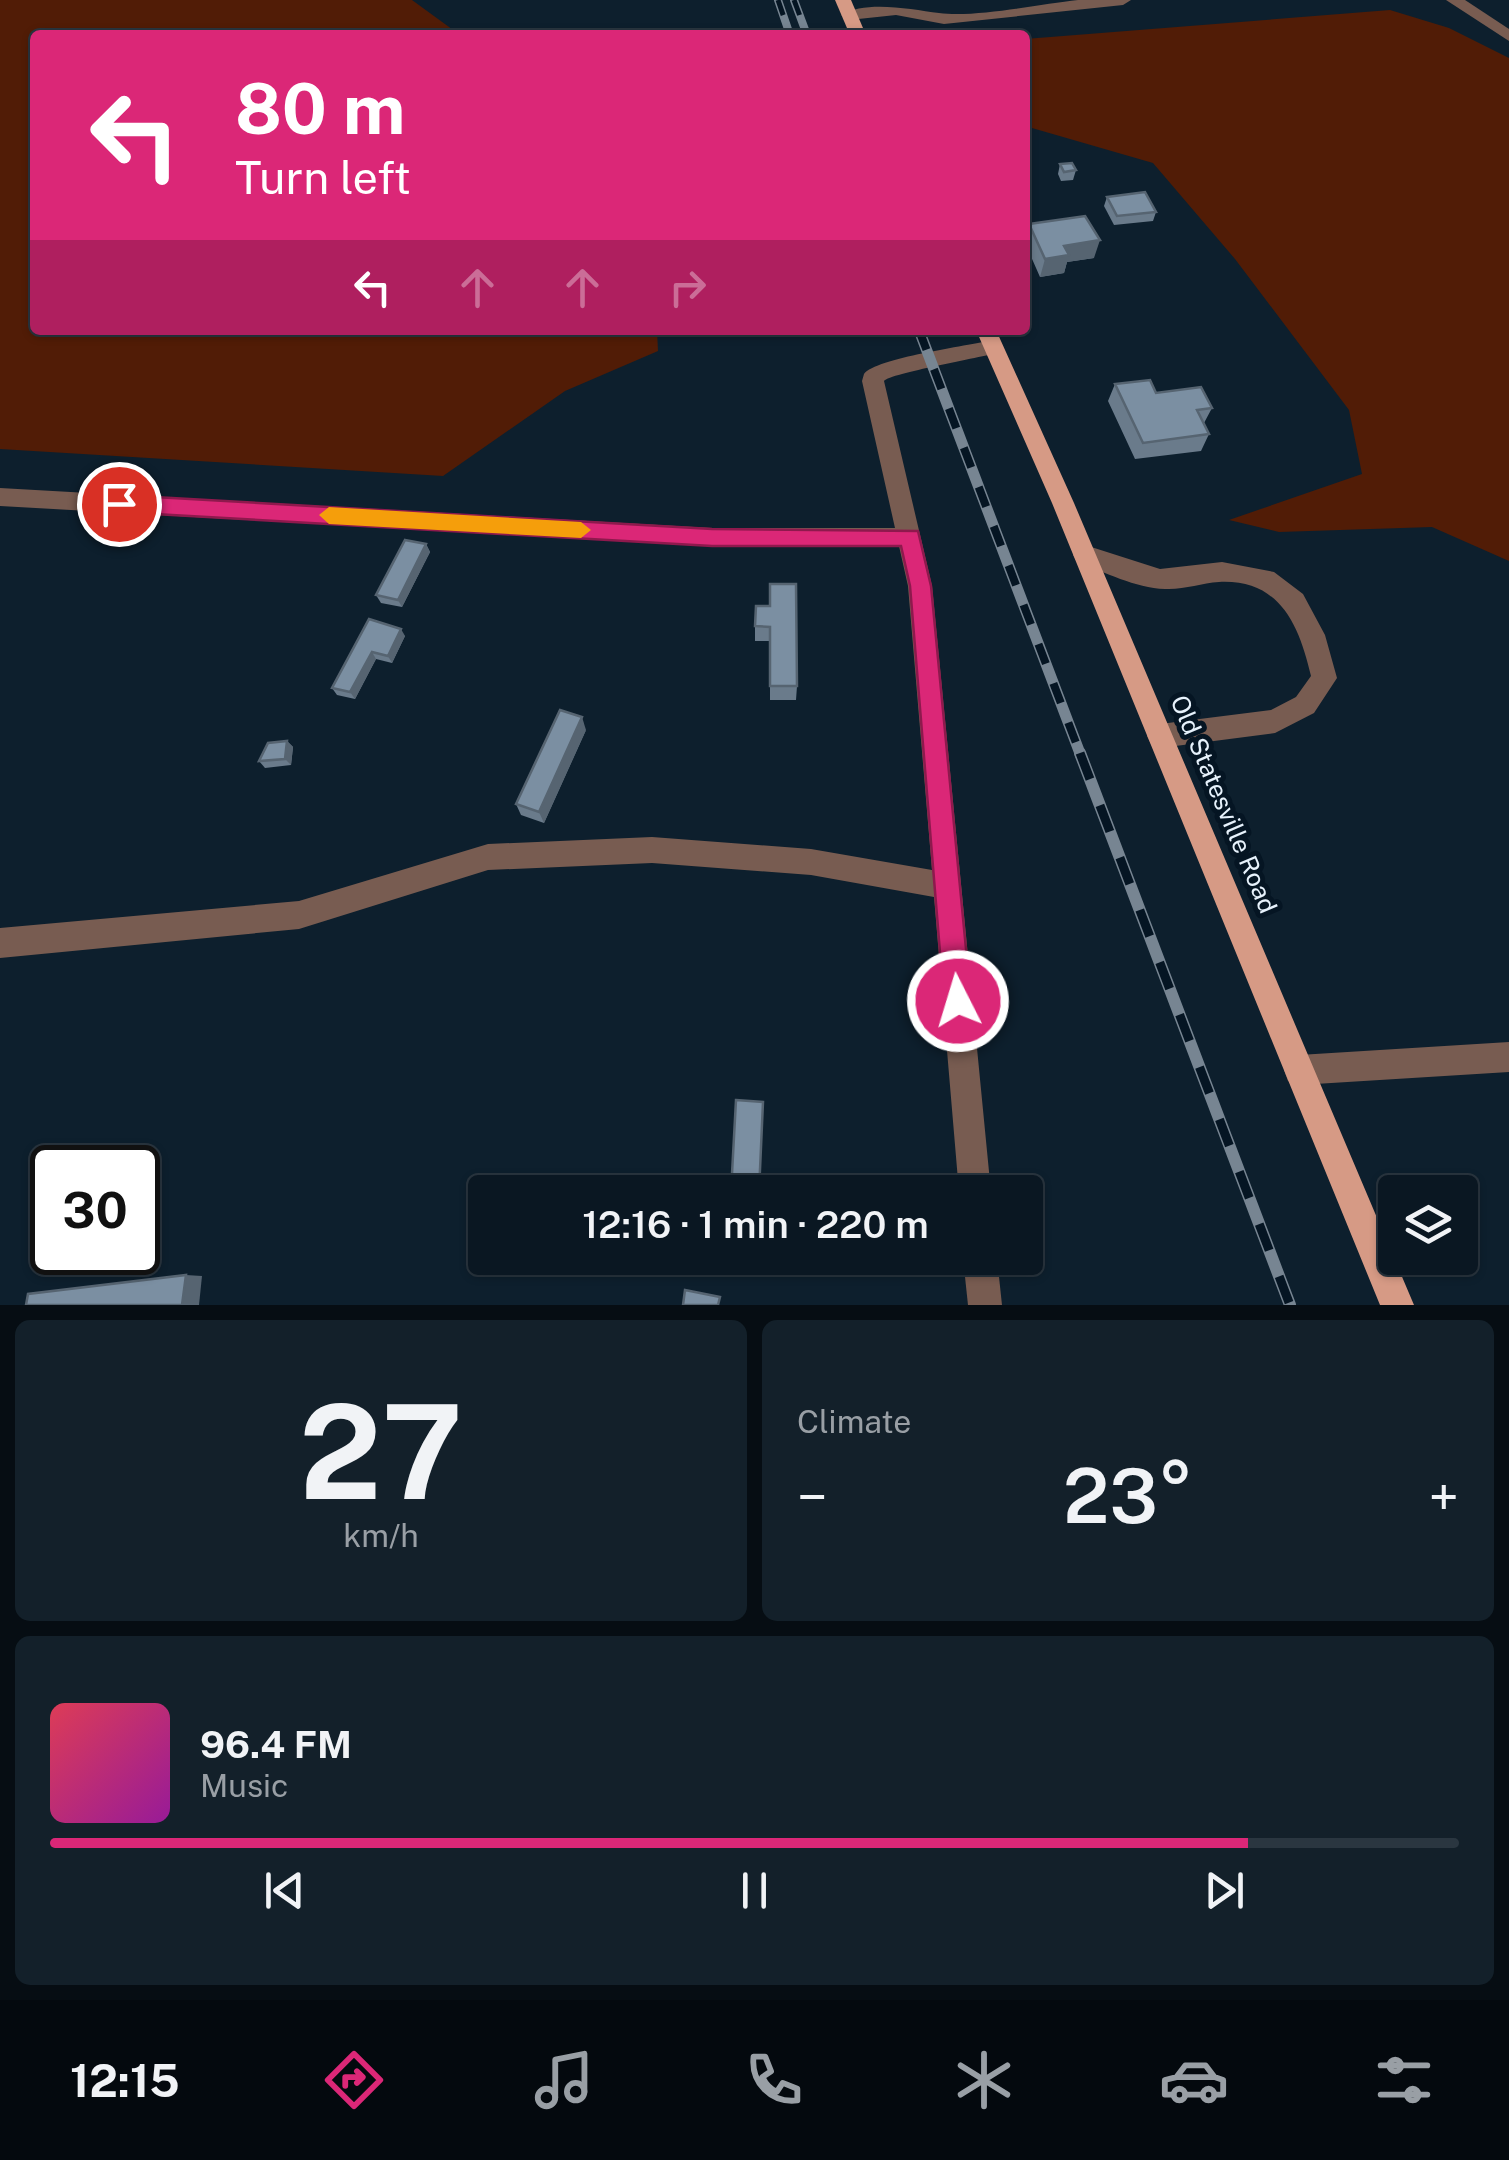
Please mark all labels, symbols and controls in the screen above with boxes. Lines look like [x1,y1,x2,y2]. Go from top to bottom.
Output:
text: 80 m [235,67,405,150]
icon: left [70,70,200,200]
text: Turn left [235,151,411,204]
icon: left [345,260,400,315]
icon: ahead [450,260,505,315]
icon: ahead [555,260,610,315]
icon: right [660,260,715,315]
pin [77,462,162,547]
icon: arrive [92,477,147,532]
street label: Old Statesville Road [1165,691,1283,917]
position arrow [906,949,1010,1053]
speed limit sign: 30 [30,1145,160,1275]
map controls [1378,1175,1478,1275]
button: layers [1378,1175,1478,1275]
text: 12:16 · 1 min · 220 m [582,1202,929,1247]
text: 27 [299,1376,463,1528]
text: Climate [797,1403,911,1440]
text: 23° [1063,1452,1193,1540]
text: − [797,1465,828,1529]
text: + [1428,1465,1459,1529]
text: km/h [343,1517,419,1554]
text: 96.4 FM [200,1722,352,1767]
text: Music [200,1767,288,1804]
icon: previous [257,1863,312,1918]
icon: pause [727,1863,782,1918]
icon: next [1197,1863,1252,1918]
icon: directions [319,2045,389,2115]
icon: music [529,2045,599,2115]
icon: phone [739,2045,809,2115]
icon: climate [949,2045,1019,2115]
icon: car [1159,2045,1229,2115]
icon: filters [1369,2045,1439,2115]
text: 12:15 [70,2054,180,2107]

